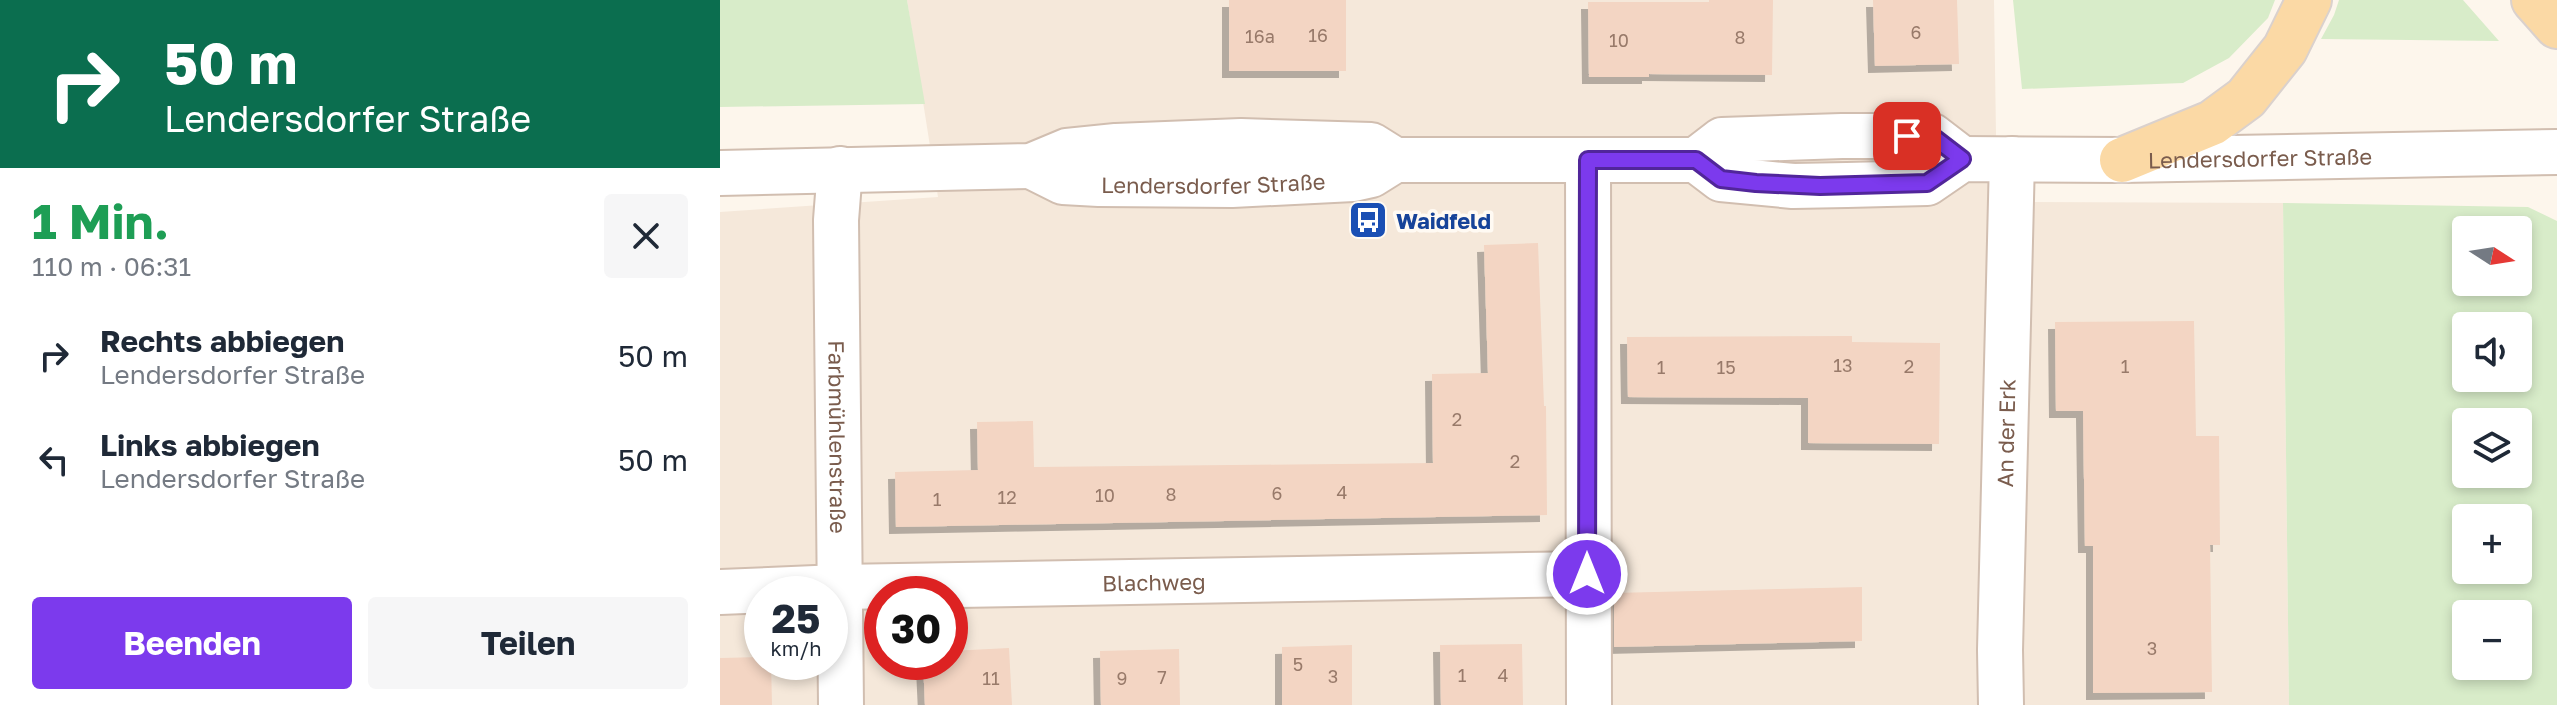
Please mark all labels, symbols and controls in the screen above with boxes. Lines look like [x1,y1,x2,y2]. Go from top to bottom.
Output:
house number: 6 [1911,21,1921,43]
house number: 16 [1308,24,1328,46]
house number: 16a [1245,25,1275,47]
house number: 8 [1735,26,1745,48]
text: 50 m [164,29,298,96]
house number: 10 [1609,29,1629,51]
icon: right [32,32,136,136]
text: Lendersdorfer Straße [164,97,531,140]
pin [1873,102,1941,170]
icon: arrive [1885,114,1929,158]
street label: Lendersdorfer Straße [2148,142,2372,173]
street label: Lendersdorfer Straße [1101,167,1326,199]
text: 1 Min. [32,192,169,250]
button: close [604,194,688,278]
bus stop icon: Waidfeld [1347,199,1389,241]
place label: Waidfeld [1396,207,1491,234]
north arrow [2452,216,2532,296]
map controls [2452,216,2532,680]
text: 110 m · 06:31 [32,251,191,282]
button: sound [2452,312,2532,392]
text: Rechts abbiegen [100,323,344,359]
icon: right [32,334,76,378]
text: 50 m [618,338,688,374]
street label: Farbmühlenstraße [824,340,853,534]
house number: 13 [1833,354,1853,376]
house number: 2 [1904,355,1914,377]
house number: 1 [2121,355,2130,377]
house number: 1 [1657,356,1666,378]
house number: 15 [1716,356,1736,378]
text: Lendersdorfer Straße [100,359,365,390]
street label: An der Erk [1990,378,2020,488]
house number: 2 [1452,408,1462,430]
button: layers [2452,408,2532,488]
text: Links abbiegen [100,427,320,463]
icon: left [32,438,76,482]
text: 50 m [618,442,688,478]
house number: 2 [1510,450,1520,472]
text: Lendersdorfer Straße [100,463,365,494]
house number: 4 [1337,481,1348,503]
house number: 6 [1272,482,1282,504]
house number: 8 [1166,483,1176,505]
house number: 10 [1095,484,1115,506]
house number: 12 [997,486,1017,508]
house number: 1 [933,488,942,510]
button: + [2452,504,2532,584]
position arrow [1545,532,1629,616]
street label: Blachweg [1102,567,1206,596]
speed limit sign: 30 [864,576,968,680]
text: 25 [772,594,820,642]
button: Beenden [32,597,352,689]
button: Teilen [368,597,688,689]
button: − [2452,600,2532,680]
text: km/h [771,636,821,660]
house number: 3 [2147,637,2157,659]
house number: 5 [1293,653,1303,675]
house number: 1 [1458,664,1467,686]
house number: 4 [1498,664,1509,686]
house number: 3 [1328,665,1338,687]
house number: 7 [1157,666,1167,688]
house number: 11 [982,667,1000,689]
house number: 9 [1117,667,1127,689]

